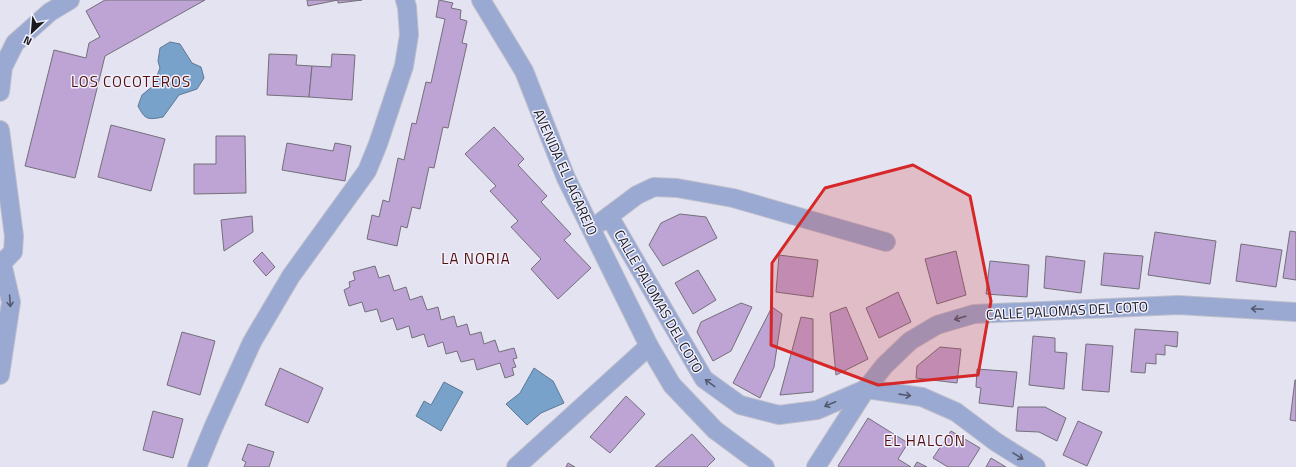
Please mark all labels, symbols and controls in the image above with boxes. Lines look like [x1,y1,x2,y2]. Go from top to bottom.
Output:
north arrow [12,12,52,52]
text: N [21,32,35,50]
district label: LOS COCOTEROS [71,70,191,93]
street label: AVENIDA EL LAGAREJO [529,106,603,238]
street label: CALLE PALOMAS DEL COTO [609,226,709,376]
district label: LA NORIA [441,247,511,270]
one-way arrow [6,294,13,307]
street label: CALLE PALOMAS DEL COTO [986,295,1148,325]
one-way arrow [1251,306,1264,313]
one-way arrow [954,315,967,322]
one-way arrow [705,379,716,387]
one-way arrow [898,391,911,399]
one-way arrow [825,401,837,408]
district label: EL HALCON [884,429,966,452]
one-way arrow [1012,452,1024,460]

